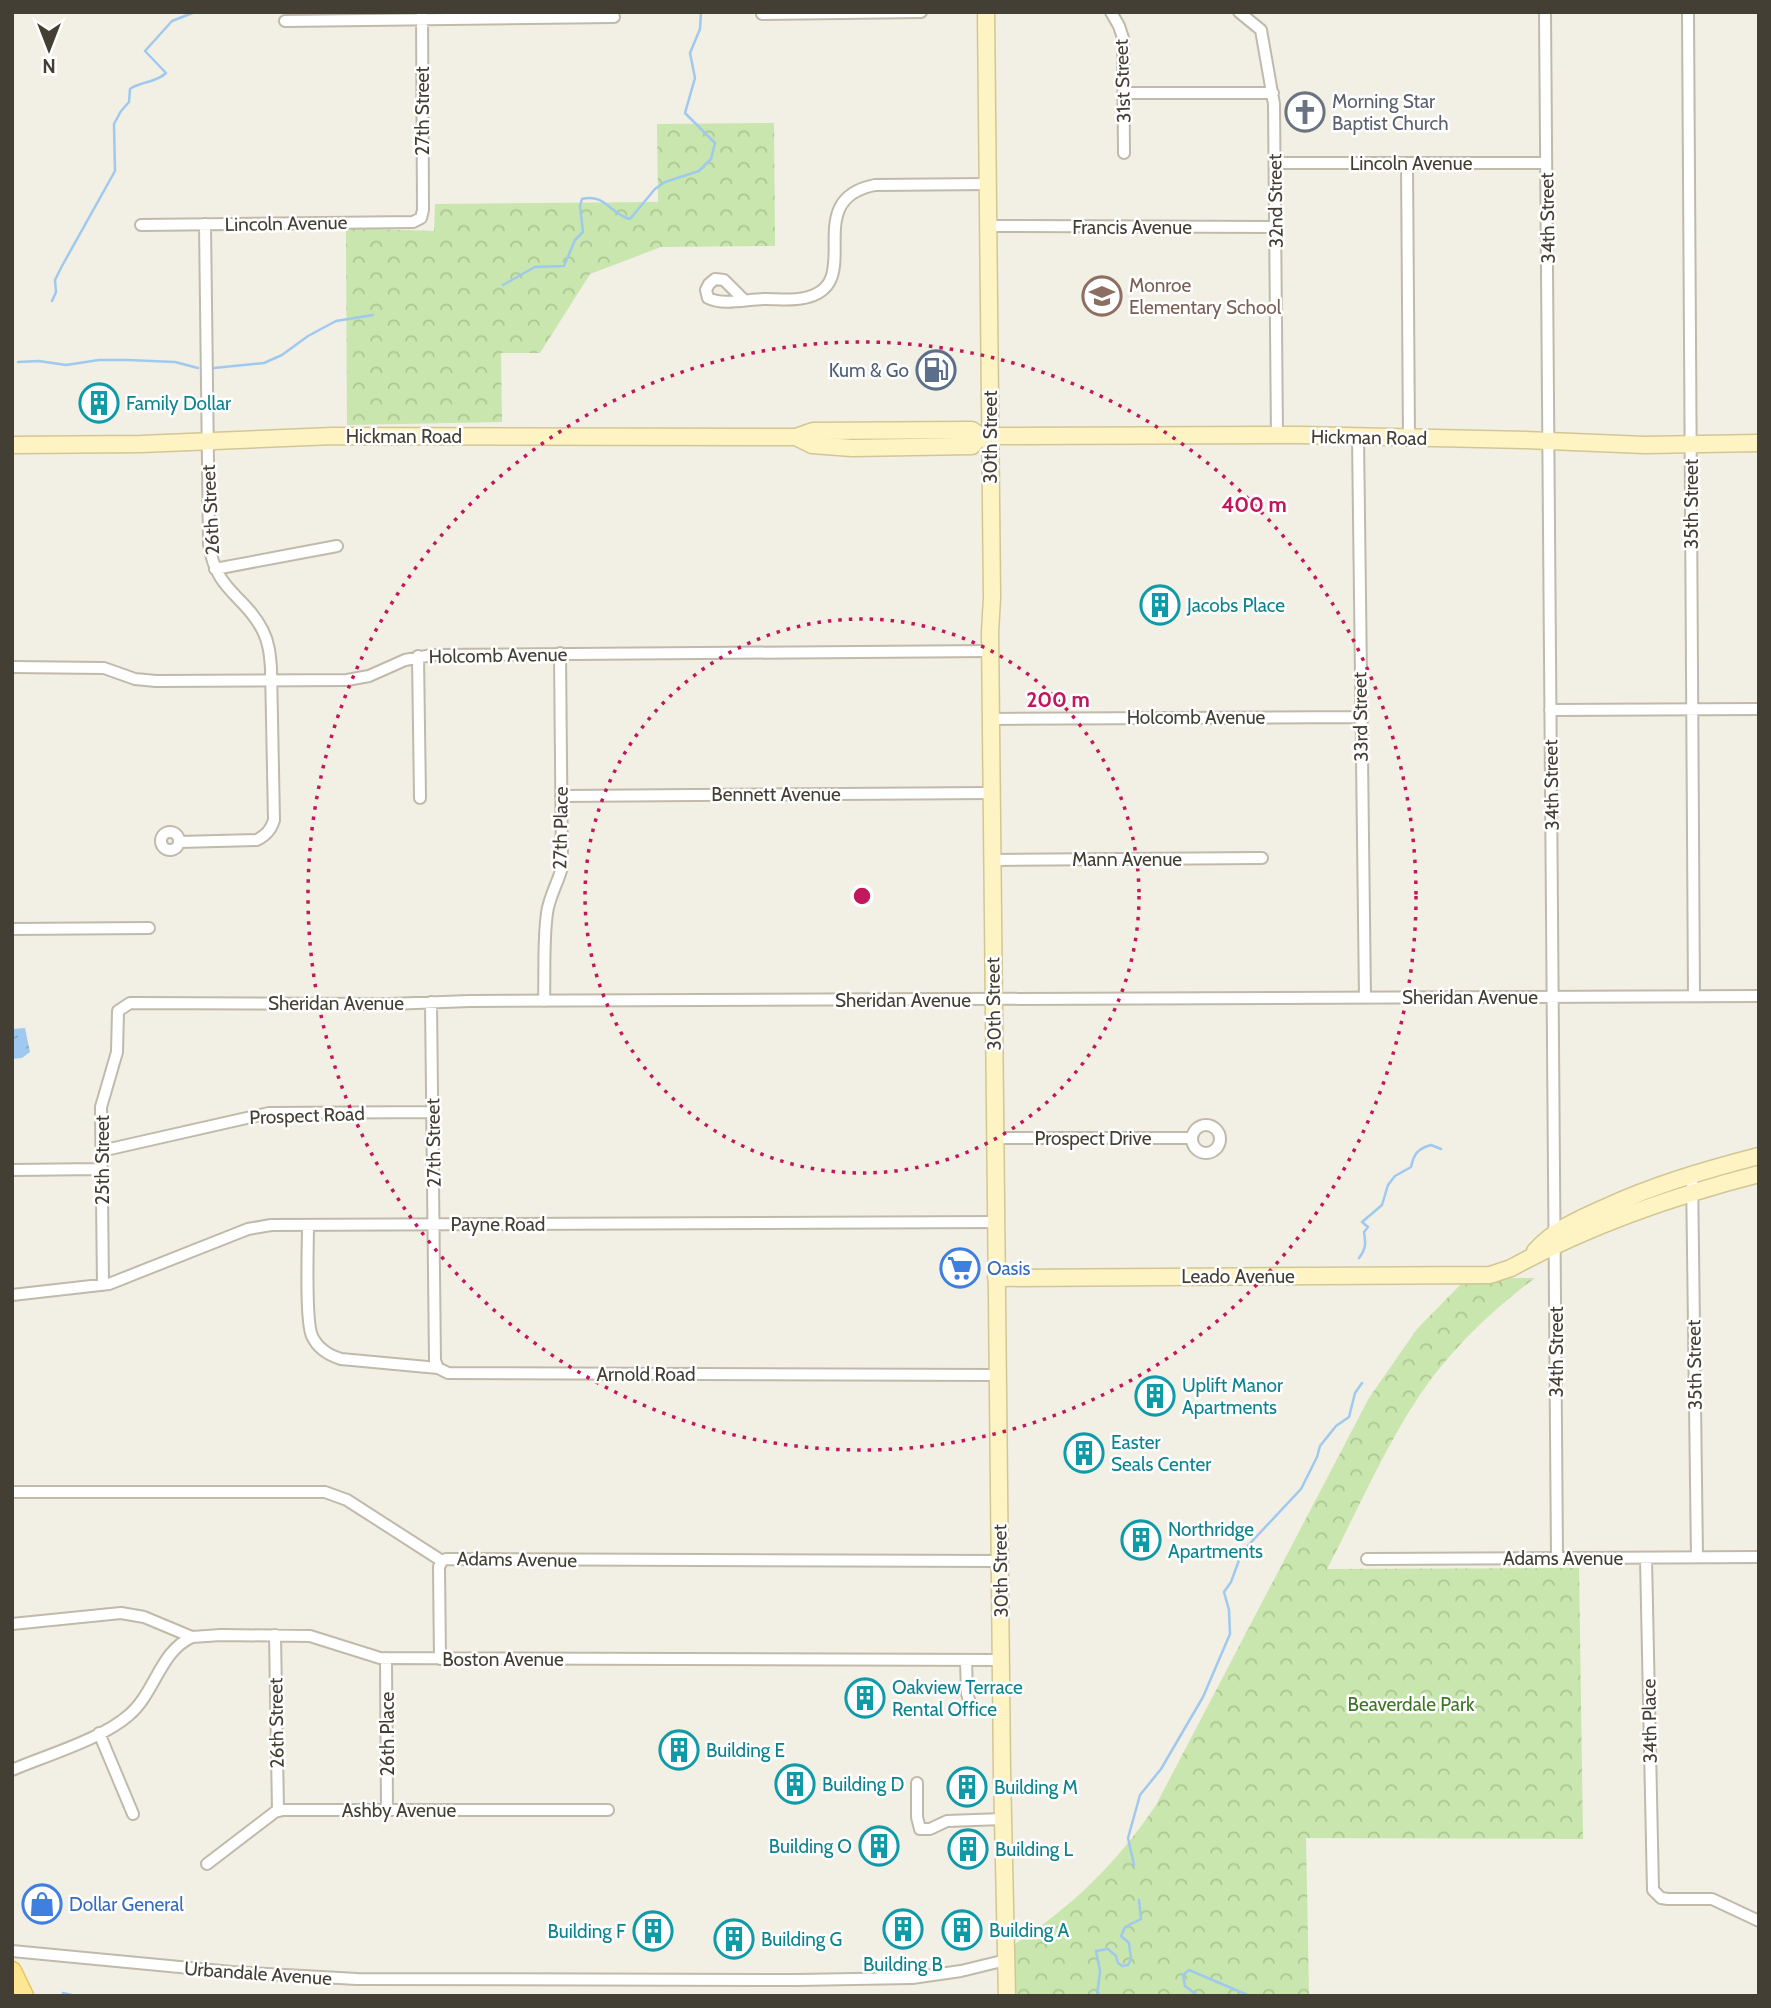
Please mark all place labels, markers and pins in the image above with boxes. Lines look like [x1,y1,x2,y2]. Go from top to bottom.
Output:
place label: Morning Star Baptist Church [1332,90,1449,135]
church icon: Morning Star Baptist Church [1284,91,1326,133]
place label: Monroe Elementary School [1129,274,1282,319]
school or university icon: Monroe Elementary School [1081,275,1123,317]
fuel station icon: Kum & Go [915,349,957,391]
place label: Kum & Go [829,359,909,382]
building icon: Family Dollar [78,382,120,424]
place label: Family Dollar [126,392,231,415]
building icon: Jacobs Place [1139,584,1181,626]
place label: Jacobs Place [1186,594,1285,617]
centre of rings [850,884,874,908]
supermarket icon: Oasis [939,1247,981,1289]
place label: Oasis [987,1257,1030,1280]
place label: Uplift Manor Apartments [1182,1374,1283,1419]
building icon: Uplift Manor Apartments [1134,1375,1176,1417]
place label: Easter Seals Center [1111,1431,1211,1476]
building icon: Easter Seals Center [1063,1432,1105,1474]
place label: Northridge Apartments [1168,1518,1263,1563]
building icon: Northridge Apartments [1120,1519,1162,1561]
place label: Oakview Terrace Rental Office [892,1676,1023,1721]
building icon: Oakview Terrace Rental Office [844,1677,886,1719]
building icon: Building E [658,1729,700,1771]
place label: Building E [706,1739,785,1762]
building icon: Building D [774,1763,816,1805]
building icon: Building M [946,1766,988,1808]
place label: Building D [822,1773,905,1796]
place label: Building M [994,1776,1078,1799]
building icon: Building O [858,1825,900,1867]
building icon: Building L [947,1828,989,1870]
place label: Building O [769,1835,852,1858]
place label: Building L [995,1838,1074,1861]
shop icon: Dollar General [21,1883,63,1925]
place label: Dollar General [69,1893,184,1916]
building icon: Building B [882,1908,924,1950]
building icon: Building A [941,1909,983,1951]
building icon: Building F [632,1910,674,1952]
building icon: Building G [713,1918,755,1960]
place label: Building A [989,1919,1070,1942]
place label: Building F [548,1920,626,1943]
place label: Building G [761,1928,842,1951]
place label: Building B [863,1953,943,1976]

